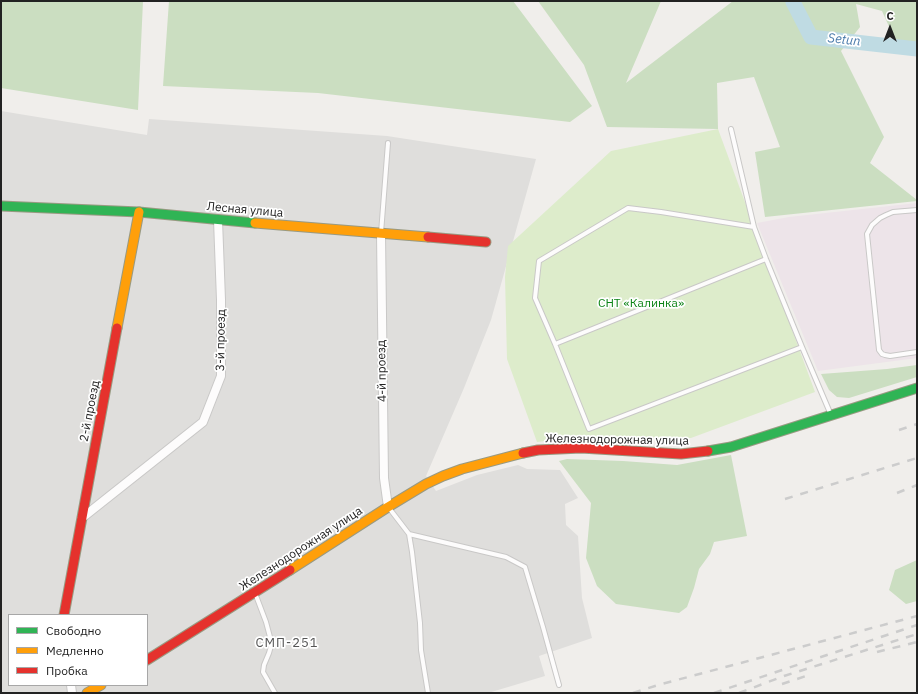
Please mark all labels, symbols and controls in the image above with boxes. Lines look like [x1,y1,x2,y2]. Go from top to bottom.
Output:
north arrow [870,8,910,48]
text: С [886,9,894,23]
water label: Setun [827,31,861,49]
street label: Лесная улица [206,199,284,221]
park label: СНТ «Калинка» [598,297,684,311]
street label: 3-й проезд [213,309,229,371]
street label: 4-й проезд [374,340,390,402]
street label: 2-й проезд [77,379,103,443]
street label: Железнодорожная улица [545,432,689,448]
street label: Железнодорожная улица [237,504,365,594]
legend [8,614,148,686]
text: Свободно [46,623,101,638]
district label: СМП-251 [255,635,319,651]
text: Медленно [46,643,104,658]
text: Пробка [46,663,88,678]

